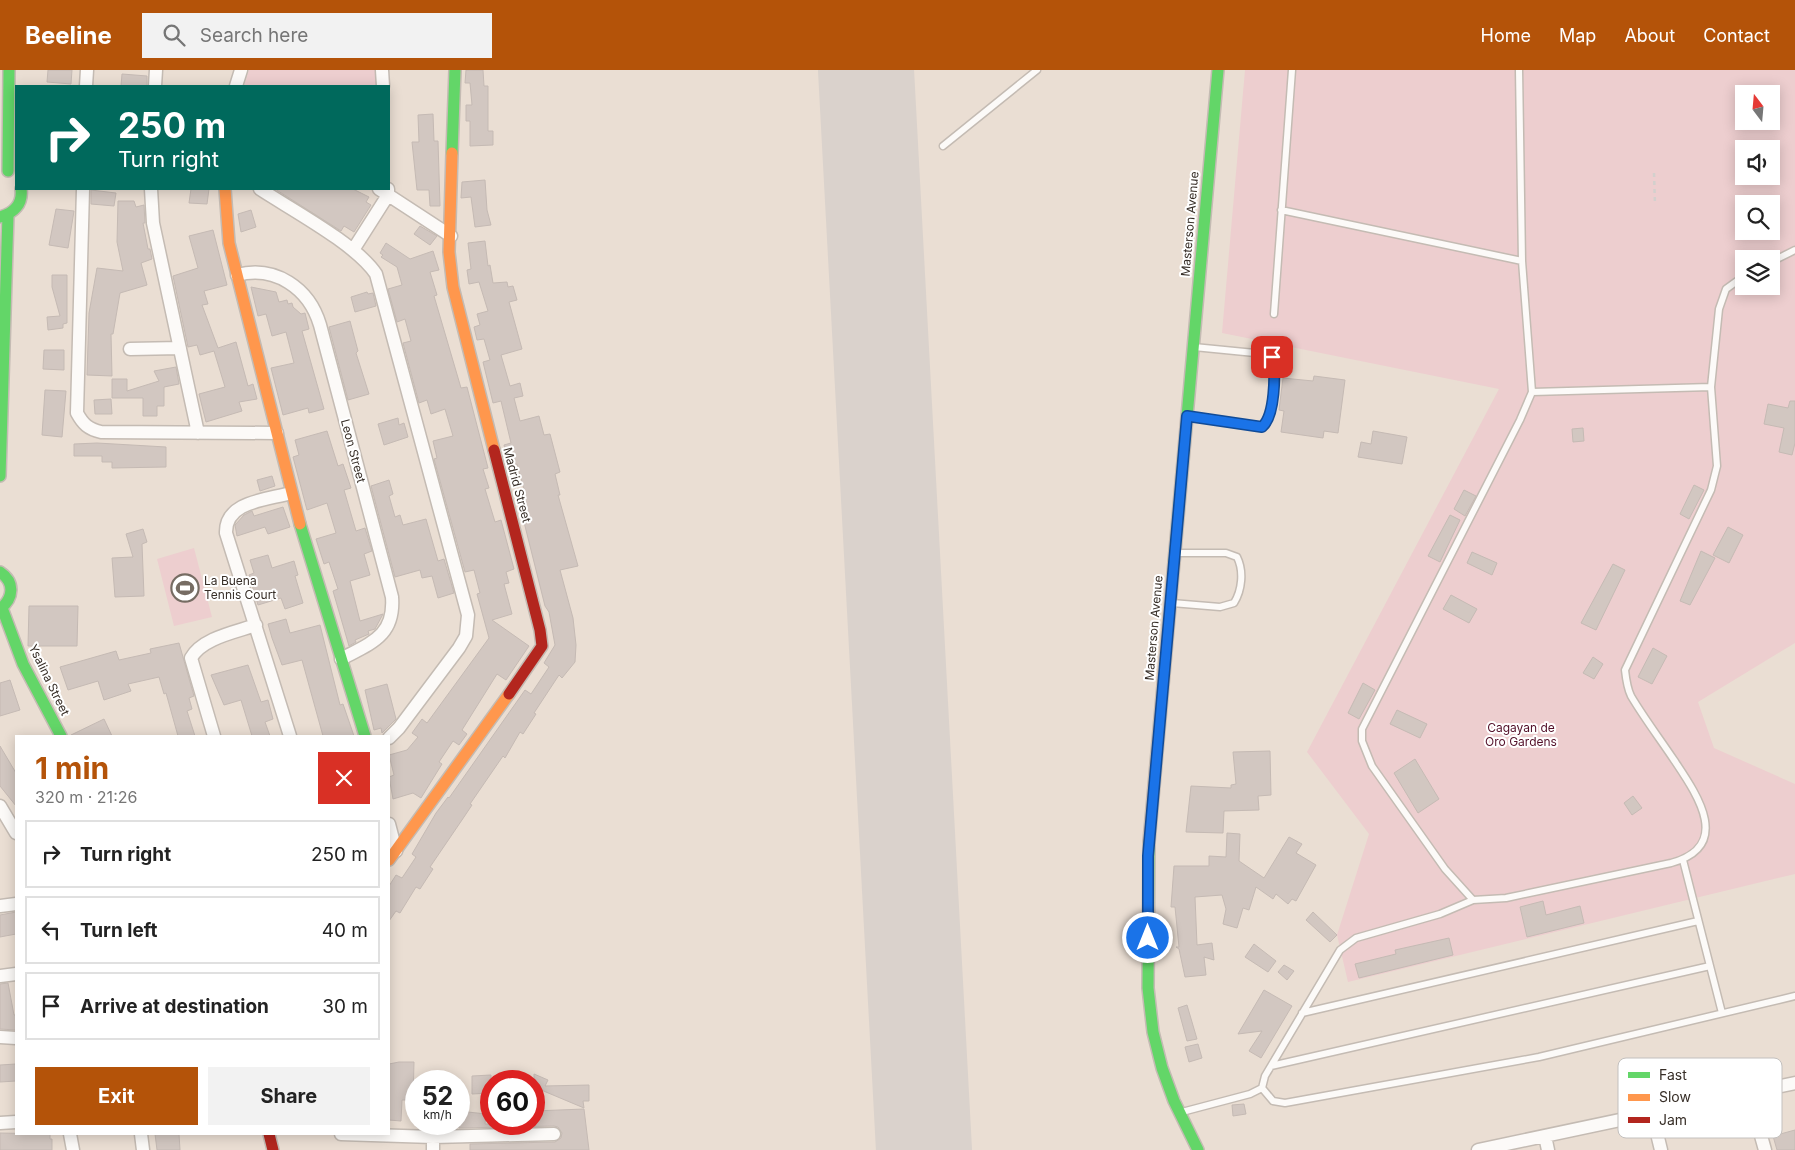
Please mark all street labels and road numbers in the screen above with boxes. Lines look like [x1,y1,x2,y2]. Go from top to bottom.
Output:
street label: Masterson Avenue [1177,171,1202,277]
street label: Leon Street [338,417,369,484]
street label: Madrid Street [500,446,535,524]
street label: Masterson Avenue [1141,575,1166,681]
street label: Ysalina Street [26,642,73,718]

